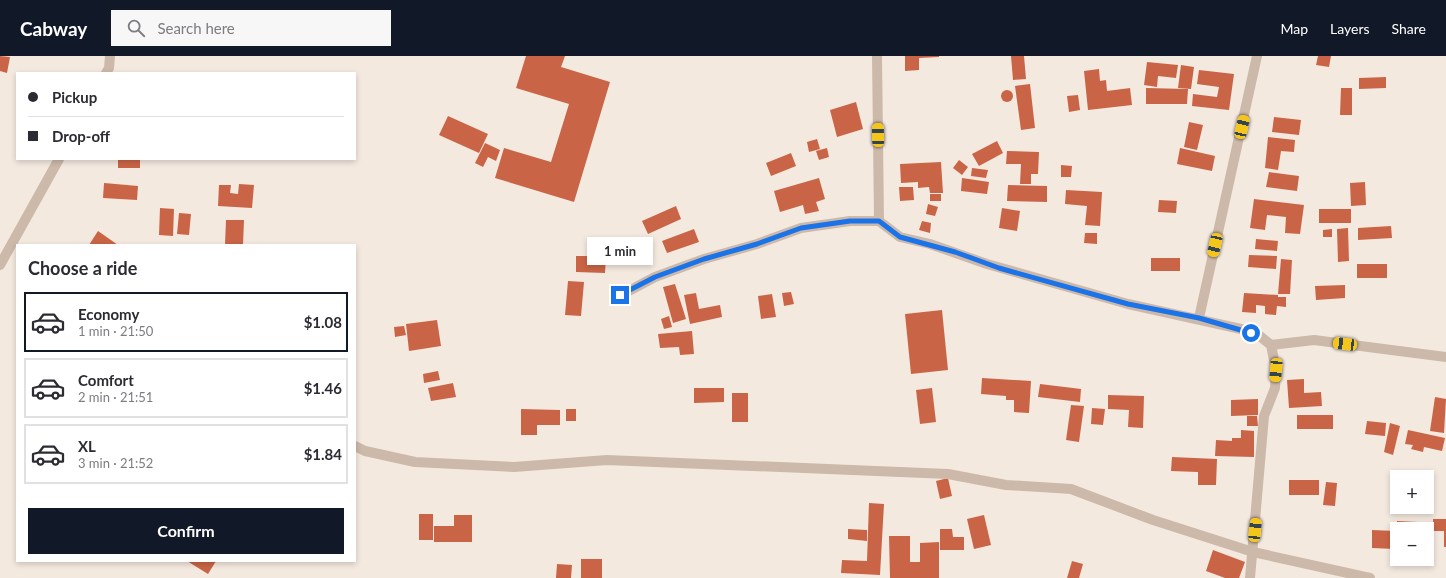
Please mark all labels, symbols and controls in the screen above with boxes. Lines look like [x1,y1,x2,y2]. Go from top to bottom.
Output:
search box [111,10,391,46]
text: Cabway [20,17,87,40]
icon: search [125,17,147,39]
text: Search here [157,19,235,37]
text: Map [1280,20,1308,37]
text: Layers [1330,20,1370,37]
text: Share [1392,20,1426,37]
text: Pickup [52,88,97,106]
car [1233,114,1251,140]
car [872,123,884,147]
text: Drop-off [52,127,110,145]
car [1206,232,1224,258]
callout: 1 min [587,237,653,265]
text: 1 min [604,243,636,259]
text: Choose a ride [28,257,137,279]
route end [611,286,629,304]
icon: car [30,304,66,340]
text: Economy [78,305,139,323]
text: $1.08 [304,313,342,331]
text: 1 min · 21:50 [78,323,153,339]
route start [1242,324,1260,342]
car [1332,337,1358,351]
car [1269,358,1283,382]
icon: car [30,370,66,406]
text: Comfort [78,371,134,389]
text: $1.46 [304,379,342,397]
text: 2 min · 21:51 [78,389,153,405]
icon: car [30,436,66,472]
text: XL [78,437,96,455]
text: $1.84 [304,445,342,463]
text: 3 min · 21:52 [78,455,153,471]
map controls [1390,470,1434,566]
button: + [1390,470,1434,514]
button: Confirm [28,508,344,554]
car [1248,517,1262,543]
button: − [1390,522,1434,566]

